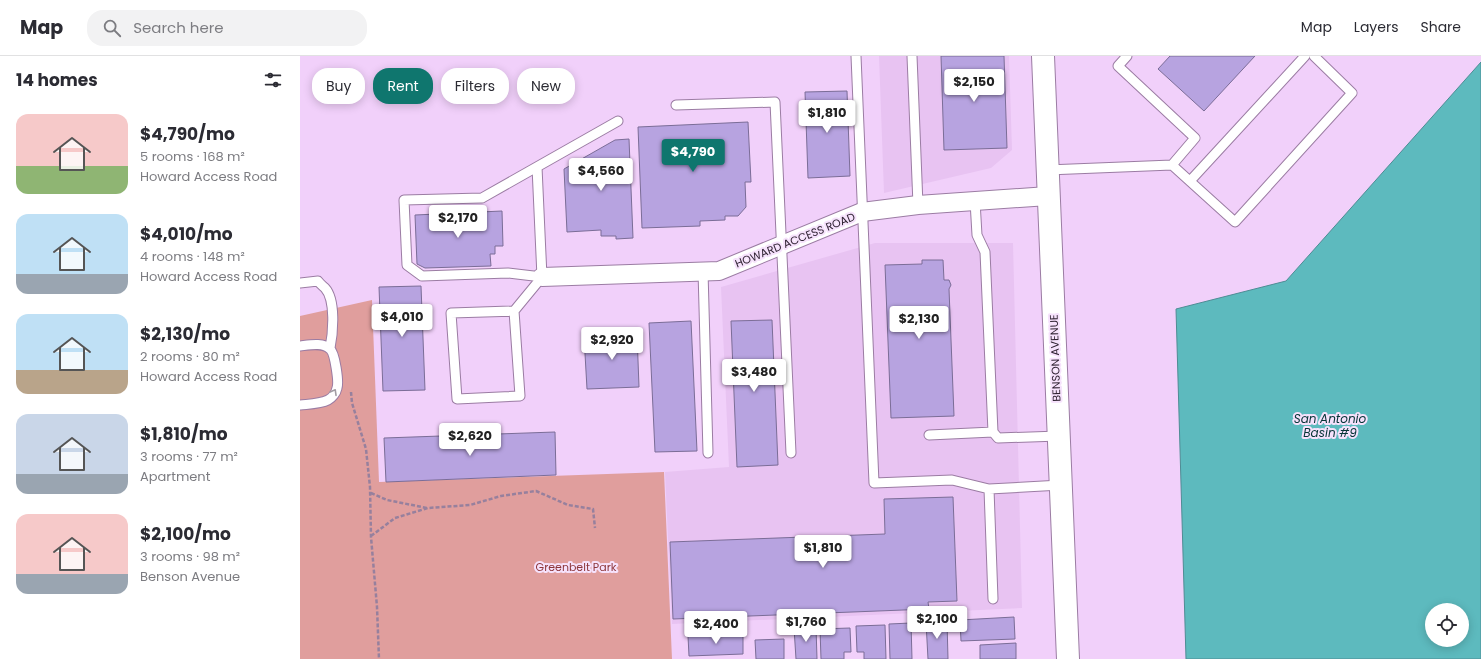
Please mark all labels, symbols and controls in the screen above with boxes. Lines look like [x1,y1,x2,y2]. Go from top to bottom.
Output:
search box [87,10,367,46]
text: Map [20,14,63,41]
icon: search [101,17,123,39]
text: Search here [133,17,224,38]
text: Map [1301,17,1332,37]
text: Layers [1354,17,1398,37]
text: Share [1420,17,1461,37]
text: 14 homes [16,68,98,92]
chip: Buy [312,68,365,104]
chip: Rent [373,68,433,104]
chip: Filters [441,68,509,104]
chip: New [517,68,575,104]
icon: filters [262,69,284,91]
pin: $2,150 [941,69,1007,103]
text: $2,150 [953,72,995,91]
pin: $1,810 [794,100,860,134]
text: $1,810 [808,103,846,122]
text: $4,790/mo [140,122,235,146]
icon: home [48,130,96,178]
pin: $4,790 [660,139,726,173]
text: $4,790 [671,142,715,161]
text: 5 rooms · 168 m² [140,147,245,166]
pin: $4,560 [568,158,634,192]
text: $4,560 [578,161,624,180]
text: Howard Access Road [140,167,277,186]
pin: $2,170 [425,205,491,239]
text: $2,170 [438,208,478,227]
street label: HOWARD ACCESS ROAD [733,208,858,271]
text: $4,010/mo [140,222,233,246]
icon: home [48,230,96,278]
text: 4 rooms · 148 m² [140,247,245,266]
text: Howard Access Road [140,267,277,286]
pin: $4,010 [369,304,435,338]
pin: $2,130 [886,306,952,340]
text: $4,010 [381,307,423,326]
text: $2,130 [899,309,939,328]
street label: BENSON AVENUE [1045,314,1065,402]
text: $2,130/mo [140,322,230,346]
pin: $2,920 [579,327,645,361]
icon: home [48,330,96,378]
text: $2,920 [590,330,634,349]
text: 2 rooms · 80 m² [140,347,240,366]
pin: $3,480 [721,359,787,393]
text: $3,480 [731,362,777,381]
text: Howard Access Road [140,367,277,386]
one-way arrow [330,389,337,396]
water label: San Antonio Basin #9 [1294,410,1367,441]
text: $1,810/mo [140,422,227,446]
pin: $2,620 [437,423,503,457]
text: $2,620 [448,426,492,445]
icon: home [48,430,96,478]
text: 3 rooms · 77 m² [140,447,238,466]
text: Apartment [140,467,210,486]
text: $2,100/mo [140,522,231,546]
icon: home [48,530,96,578]
pin: $1,810 [790,535,856,569]
text: $1,810 [804,538,842,557]
text: 3 rooms · 98 m² [140,547,240,566]
park label: Greenbelt Park [536,559,617,575]
text: Benson Avenue [140,567,240,586]
map controls [1425,603,1469,647]
button: locate [1425,603,1469,647]
pin: $2,100 [904,606,970,640]
pin: $1,760 [773,609,839,643]
text: $2,100 [916,609,958,628]
pin: $2,400 [683,611,749,645]
text: $1,760 [786,612,826,631]
text: $2,400 [693,614,739,633]

